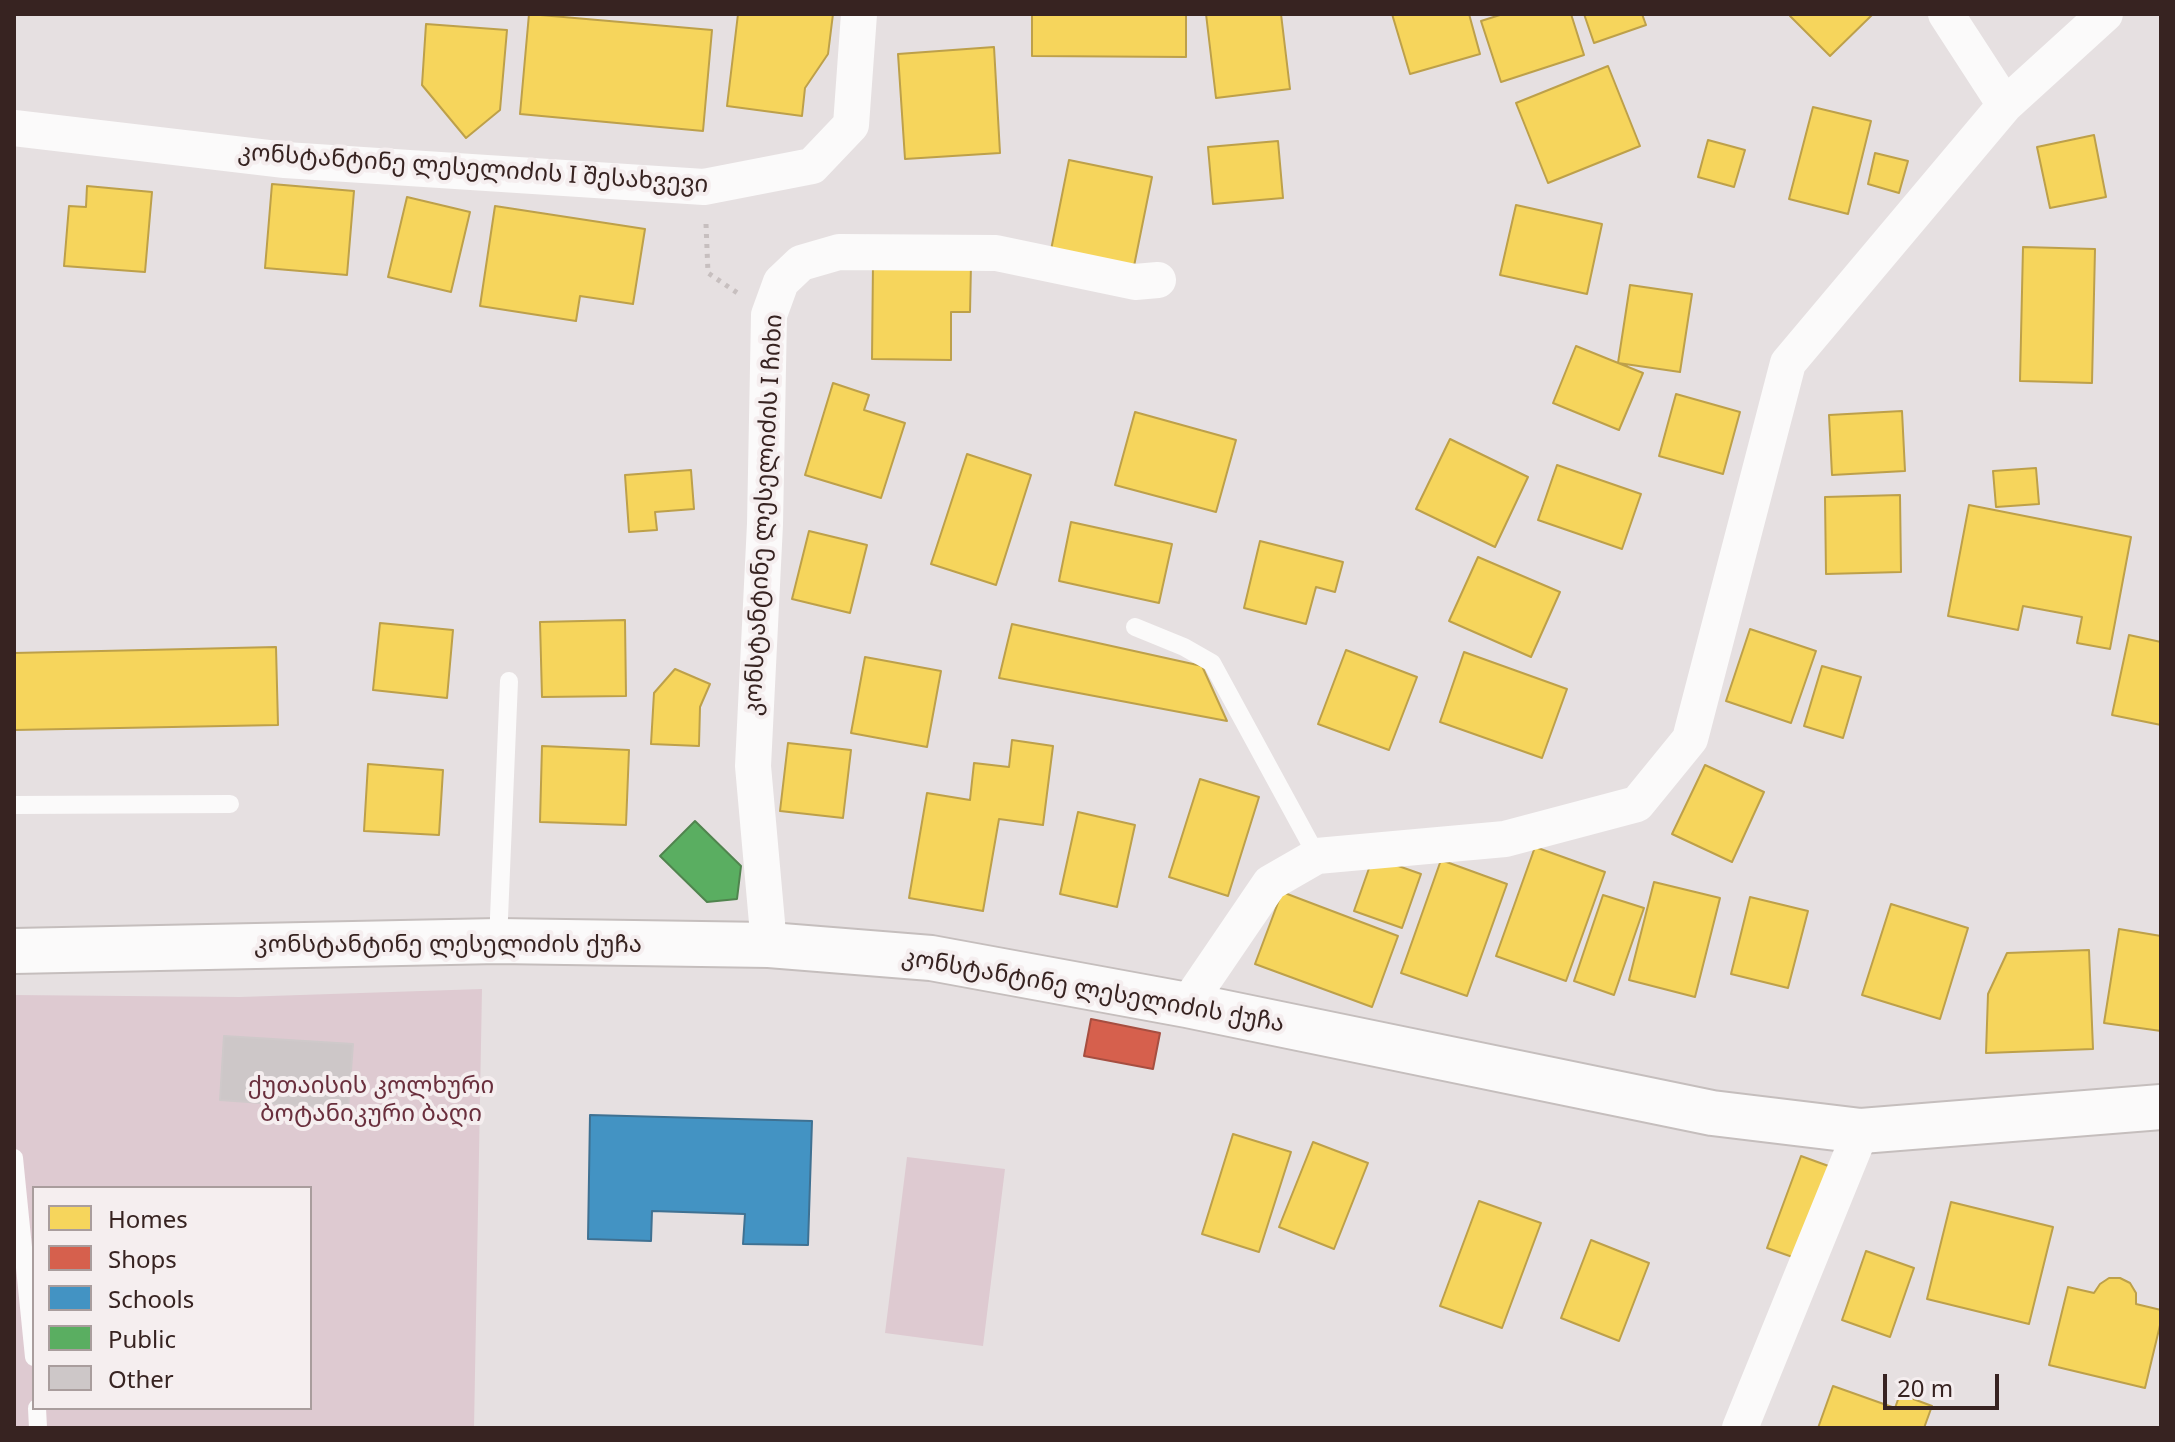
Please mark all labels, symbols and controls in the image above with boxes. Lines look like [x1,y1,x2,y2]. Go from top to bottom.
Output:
street label: კონსტანტინე ლესელიძის I შესახვევი [237,138,709,200]
street label: კონსტანტინე ლესელიძის I ჩიხი [739,313,789,717]
street label: კონსტანტინე ლესელიძის ქუჩა [254,931,642,959]
street label: კონსტანტინე ლესელიძის ქუჩა [900,943,1286,1039]
park label: ქუთაისის კოლხური ბოტანიკური ბაღი [248,1072,494,1128]
legend [32,1186,312,1410]
text: Homes [108,1202,188,1235]
text: Shops [108,1242,177,1275]
text: Schools [108,1282,194,1315]
text: Public [108,1322,176,1355]
scale bar [1887,1358,2003,1408]
text: Other [108,1362,174,1395]
text: 20 m [1897,1371,1953,1404]

